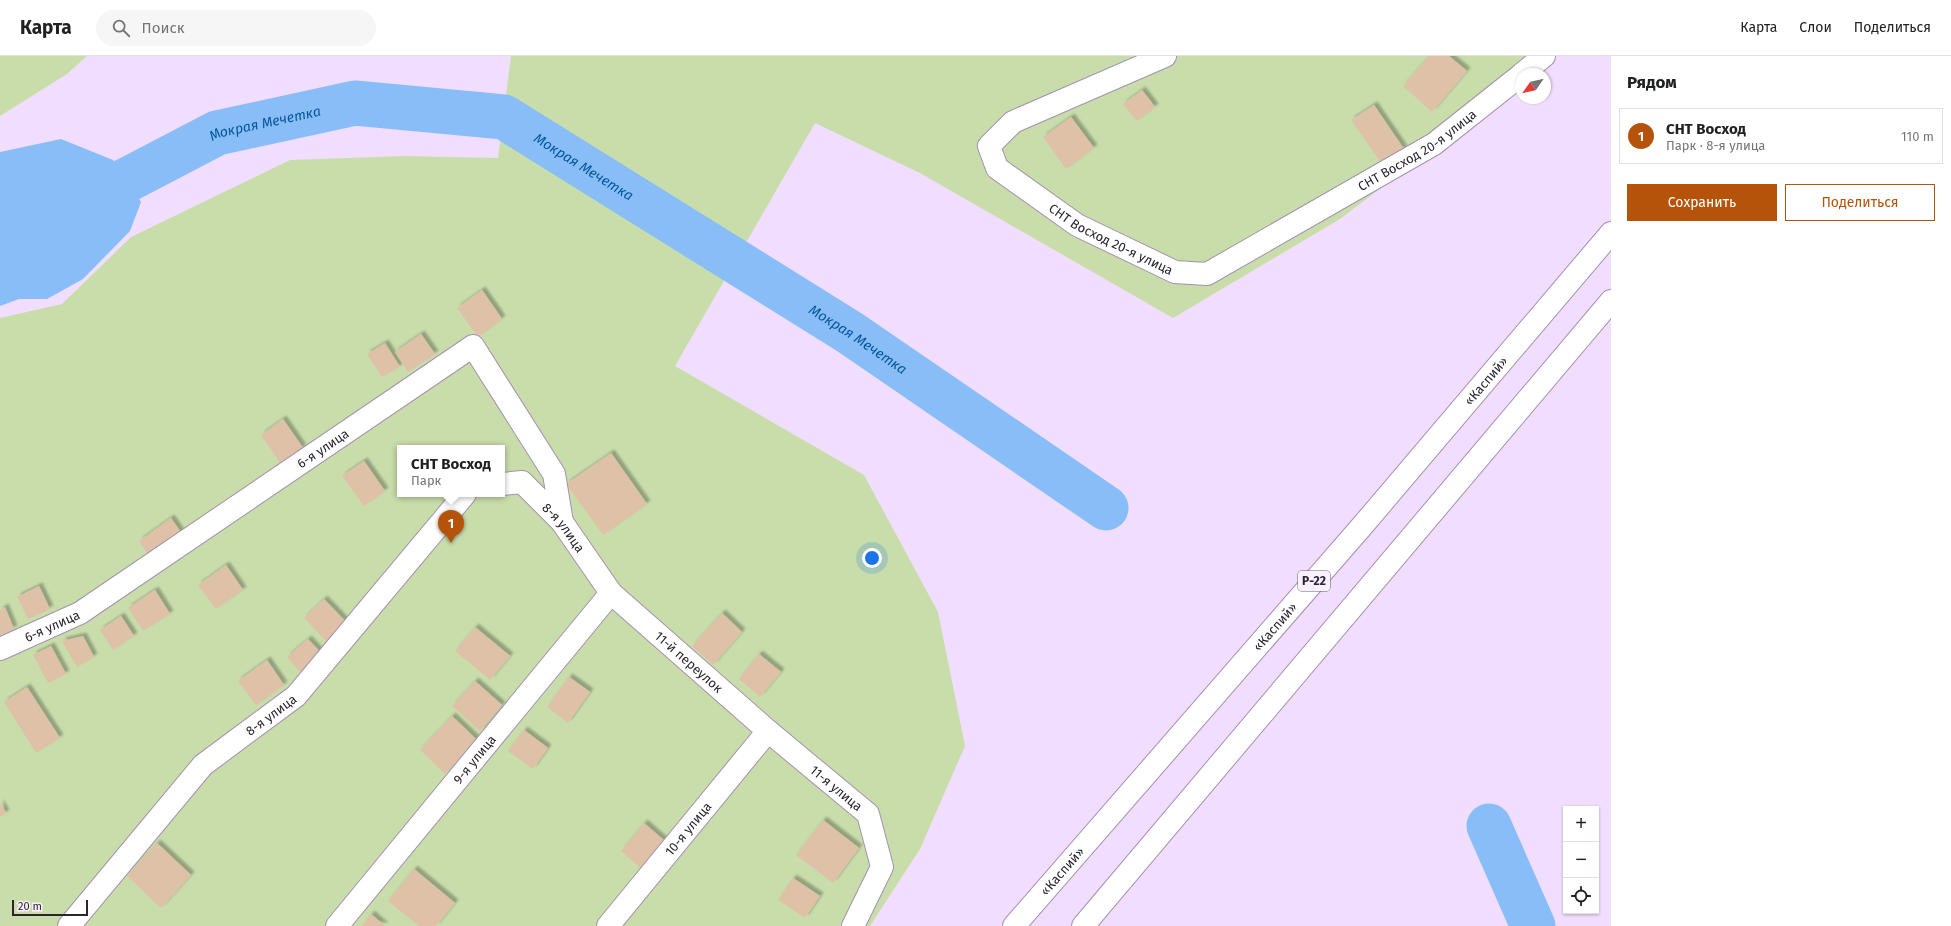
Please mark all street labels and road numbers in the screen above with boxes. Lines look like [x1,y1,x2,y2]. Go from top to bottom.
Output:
street label: СНТ Восход 20-я улица [1355,107,1479,194]
street label: СНТ Восход 20-я улица [1046,201,1175,278]
street label: «Каспий» [1461,354,1511,408]
street label: 6-я улица [294,426,351,471]
street label: 8-я улица [539,500,588,555]
road number: Р-22 [1298,571,1330,591]
street label: «Каспий» [1250,600,1300,654]
street label: 6-я улица [22,607,82,645]
street label: 11-й переулок [652,628,726,696]
street label: 8-я улица [243,691,299,739]
street label: 9-я улица [450,732,499,787]
street label: 11-я улица [807,762,865,814]
street label: 10-я улица [662,799,715,859]
street label: «Каспий» [1037,844,1087,898]

